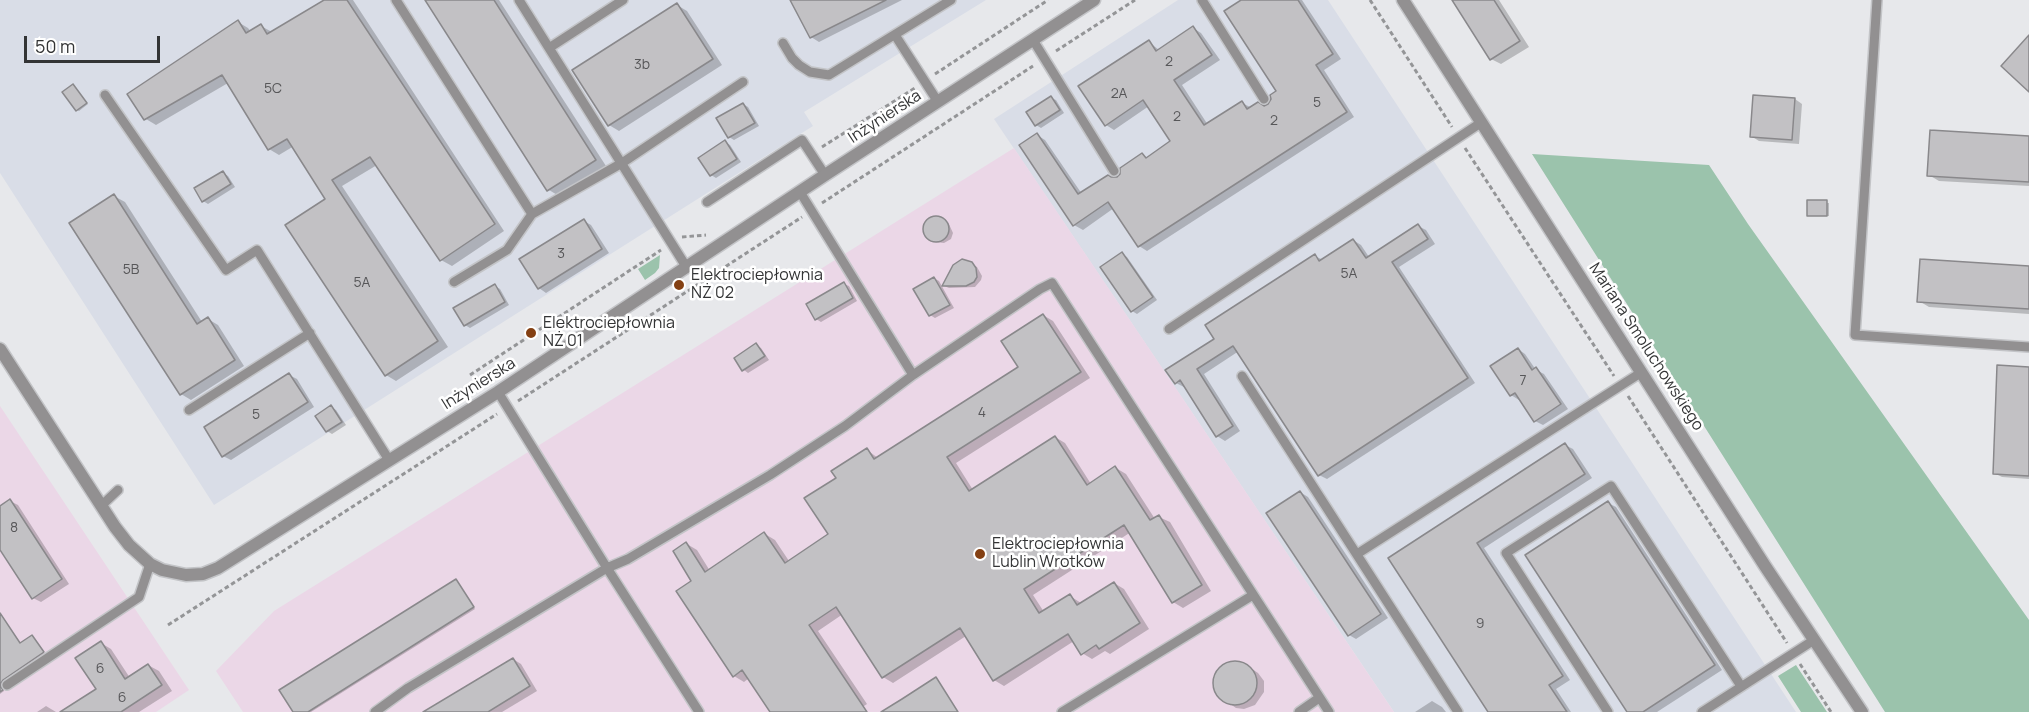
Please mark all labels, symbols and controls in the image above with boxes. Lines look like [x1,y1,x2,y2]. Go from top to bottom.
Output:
scale bar [27,24,164,62]
text: 50 m [35,34,75,58]
house number: 2 [1165,54,1173,70]
house number: 3b [634,57,650,73]
house number: 5C [264,81,282,97]
street label: Inżynierska [845,86,925,148]
house number: 2A [1111,86,1127,102]
house number: 5 [1313,95,1321,111]
house number: 2 [1173,109,1181,125]
house number: 2 [1270,113,1278,129]
house number: 3 [557,246,565,262]
street label: Mariana Smoluchowskiego [1585,259,1707,435]
house number: 5B [123,262,139,278]
place label: Elektrociepłownia NŻ 02 [691,266,823,304]
house number: 5A [1341,266,1357,282]
house number: 5A [354,275,370,291]
marker: Elektrociepłownia NŻ 02 [672,278,686,292]
place label: Elektrociepłownia NŻ 01 [543,314,675,352]
marker: Elektrociepłownia NŻ 01 [524,326,538,340]
street label: Inżynierska [439,354,519,414]
house number: 7 [1519,373,1527,389]
house number: 4 [978,405,986,421]
house number: 5 [252,407,260,423]
house number: 8 [10,520,18,536]
place label: Elektrociepłownia Lublin Wrotków [992,535,1124,573]
marker: Elektrociepłownia Lublin Wrotków [973,547,987,561]
house number: 9 [1476,616,1484,632]
house number: 6 [96,661,104,677]
house number: 6 [118,690,126,706]

